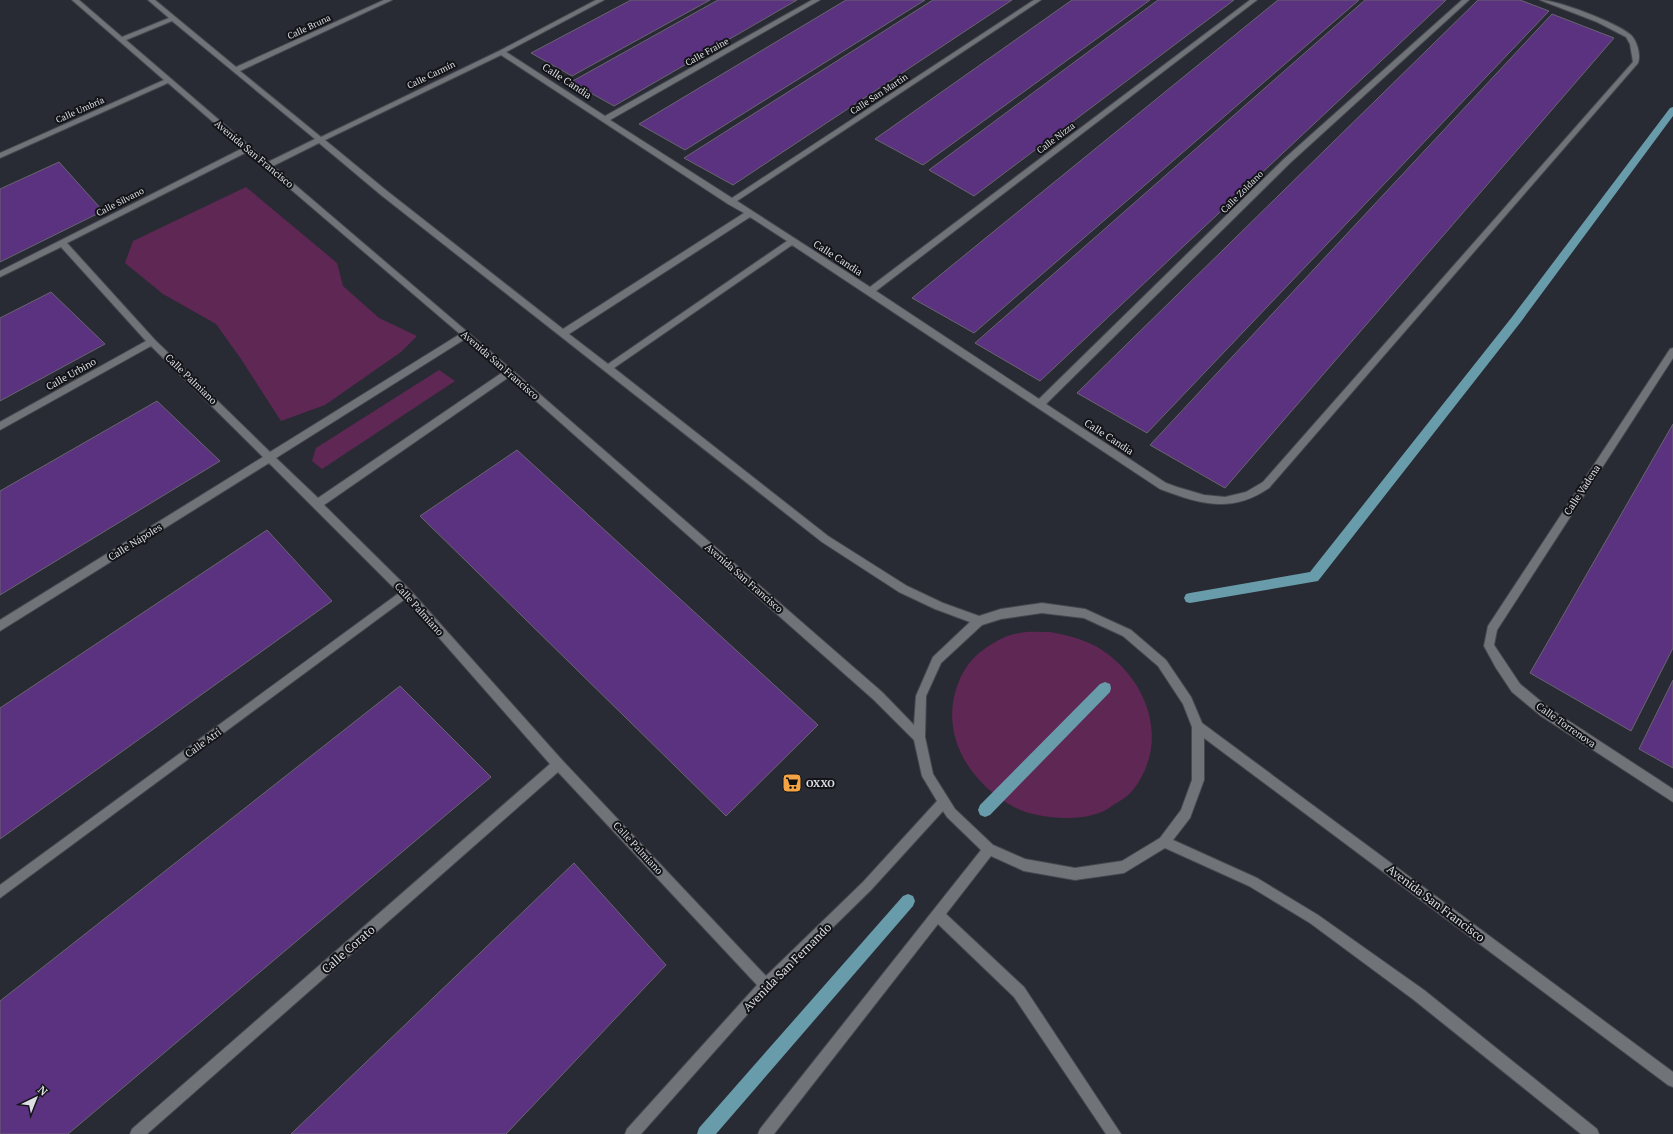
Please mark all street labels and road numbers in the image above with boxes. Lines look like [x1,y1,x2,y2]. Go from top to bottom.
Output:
street label: Calle Bruna [285,12,333,42]
street label: Calle Fraine [683,35,731,69]
street label: Calle Carmín [405,58,458,92]
street label: Calle Candia [540,60,594,102]
street label: Calle San Martín [848,70,911,117]
street label: Calle Umbría [54,94,107,126]
street label: Avenida San Francisco [212,117,296,191]
street label: Calle Nizza [1034,119,1078,156]
street label: Calle Zoldano [1218,168,1266,216]
street label: Calle Silvano [94,185,146,219]
street label: Calle Candia [811,237,865,279]
street label: Avenida San Francisco [458,328,542,403]
street label: Calle Palmiano [162,351,220,407]
street label: Calle Urbino [44,355,99,393]
street label: Calle Candia [1082,416,1136,458]
street label: Calle Vadena [1561,462,1603,518]
street label: Calle Nápoles [106,520,164,564]
street label: Avenida San Francisco [702,541,786,616]
street label: Calle Palmiano [392,580,447,639]
street label: Calle Torrenova [1534,700,1598,750]
street label: Calle Atri [182,725,224,761]
street label: Calle Palmiano [610,819,666,877]
street label: Avenida San Francisco [1384,861,1488,945]
street label: Avenida San Fernando [740,919,835,1014]
street label: Calle Corato [318,922,378,976]

